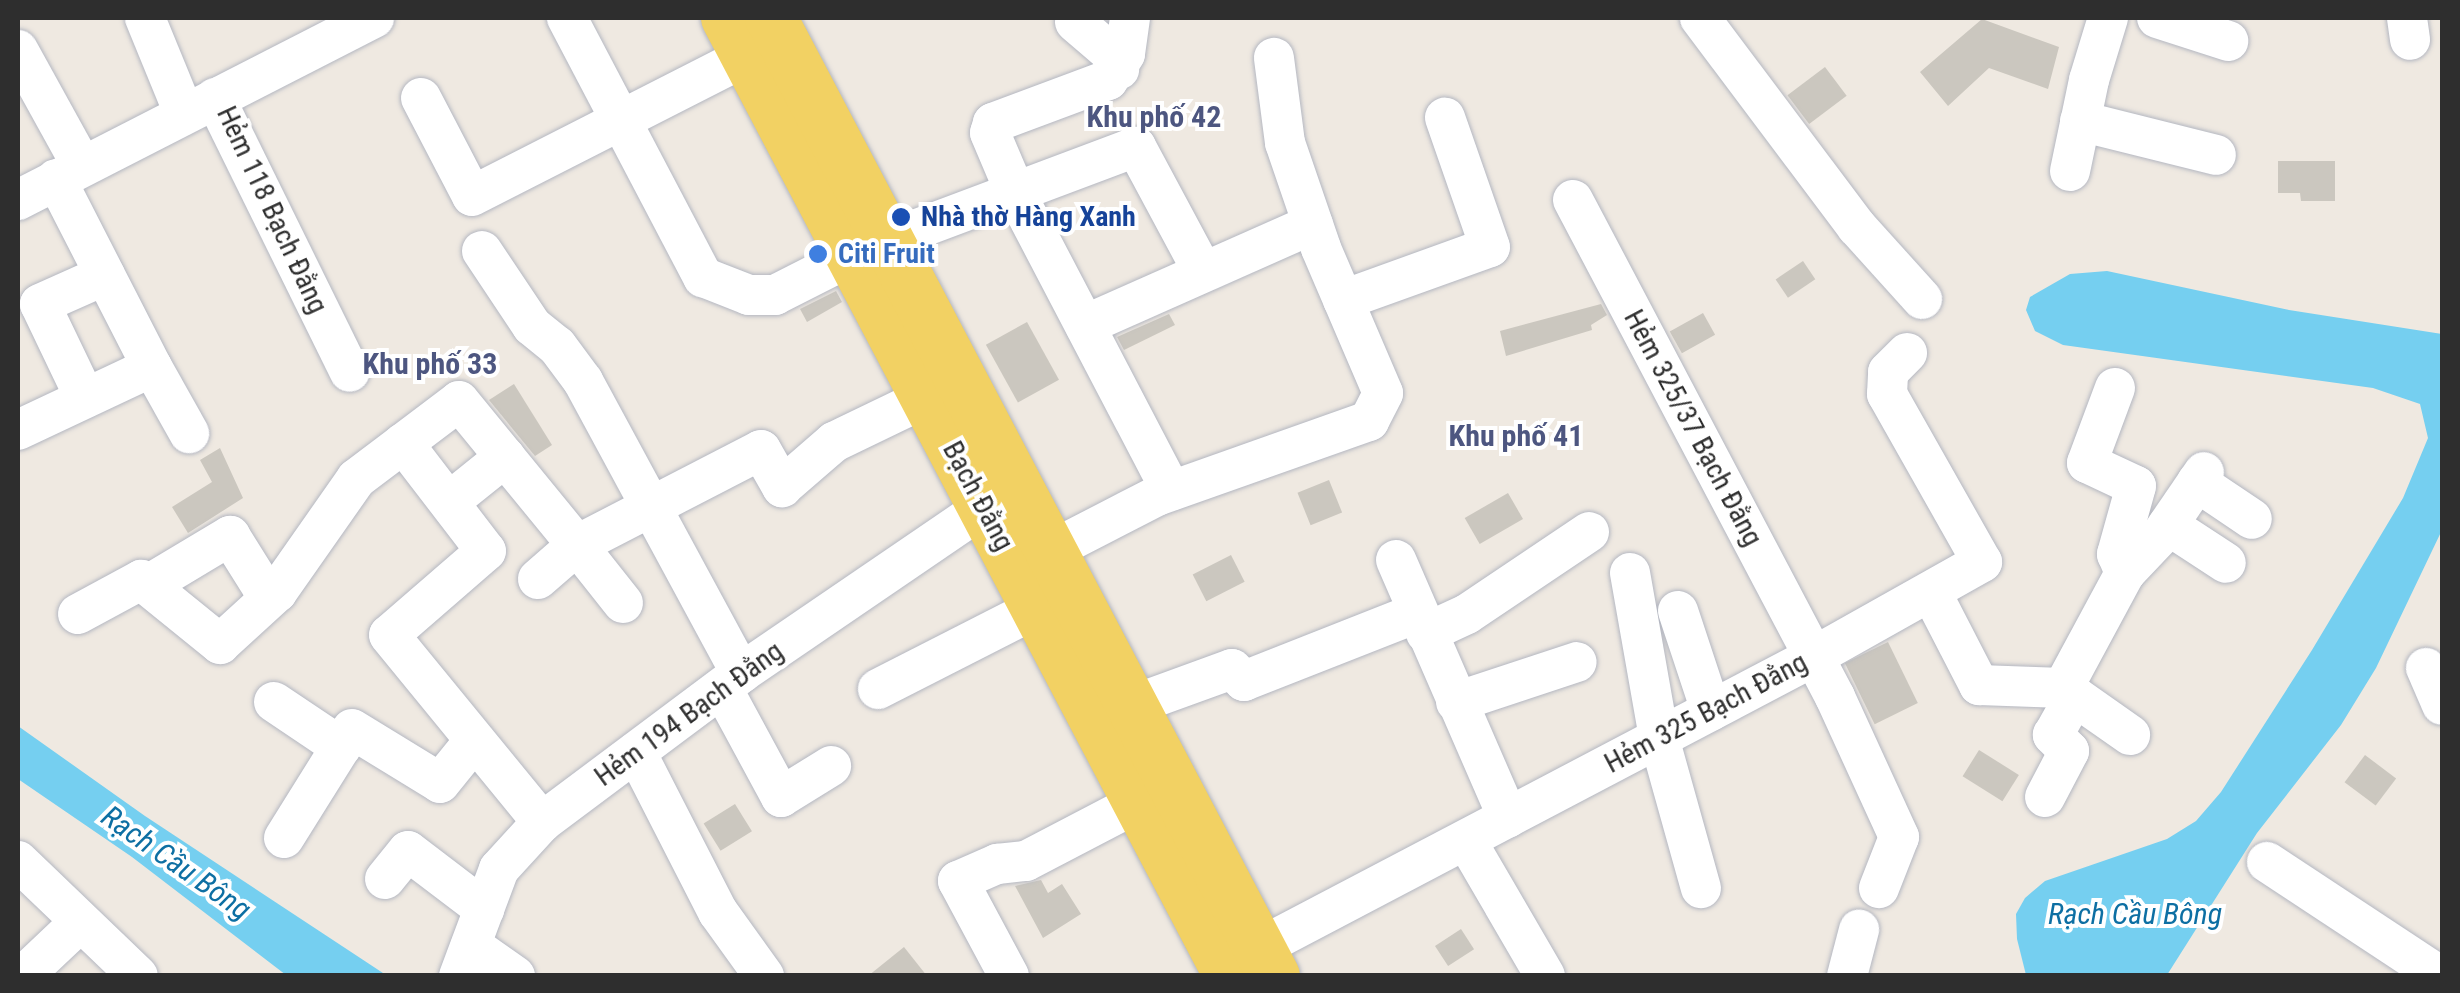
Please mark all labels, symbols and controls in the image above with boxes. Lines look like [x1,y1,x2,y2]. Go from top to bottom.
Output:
district label: Khu phố 42 [1087,99,1221,135]
street label: Hẻm 118 Bạch Đằng [209,101,335,319]
place label: Nhà thờ Hàng Xanh [921,200,1136,234]
marker: Nhà thờ Hàng Xanh [890,206,912,228]
place label: Citi Fruit [838,237,935,271]
marker: Citi Fruit [807,243,829,265]
street label: Hẻm 325/37 Bạch Đằng [1617,304,1769,552]
district label: Khu phố 33 [363,346,497,382]
district label: Khu phố 41 [1449,418,1583,454]
street label: Bạch Đằng [935,436,1021,556]
street label: Hẻm 194 Bạch Đằng [588,634,790,794]
street label: Hẻm 325 Bạch Đằng [1599,645,1813,781]
water label: Rạch Cầu Bông [94,798,258,928]
water label: Rạch Cầu Bông [2048,896,2222,932]

